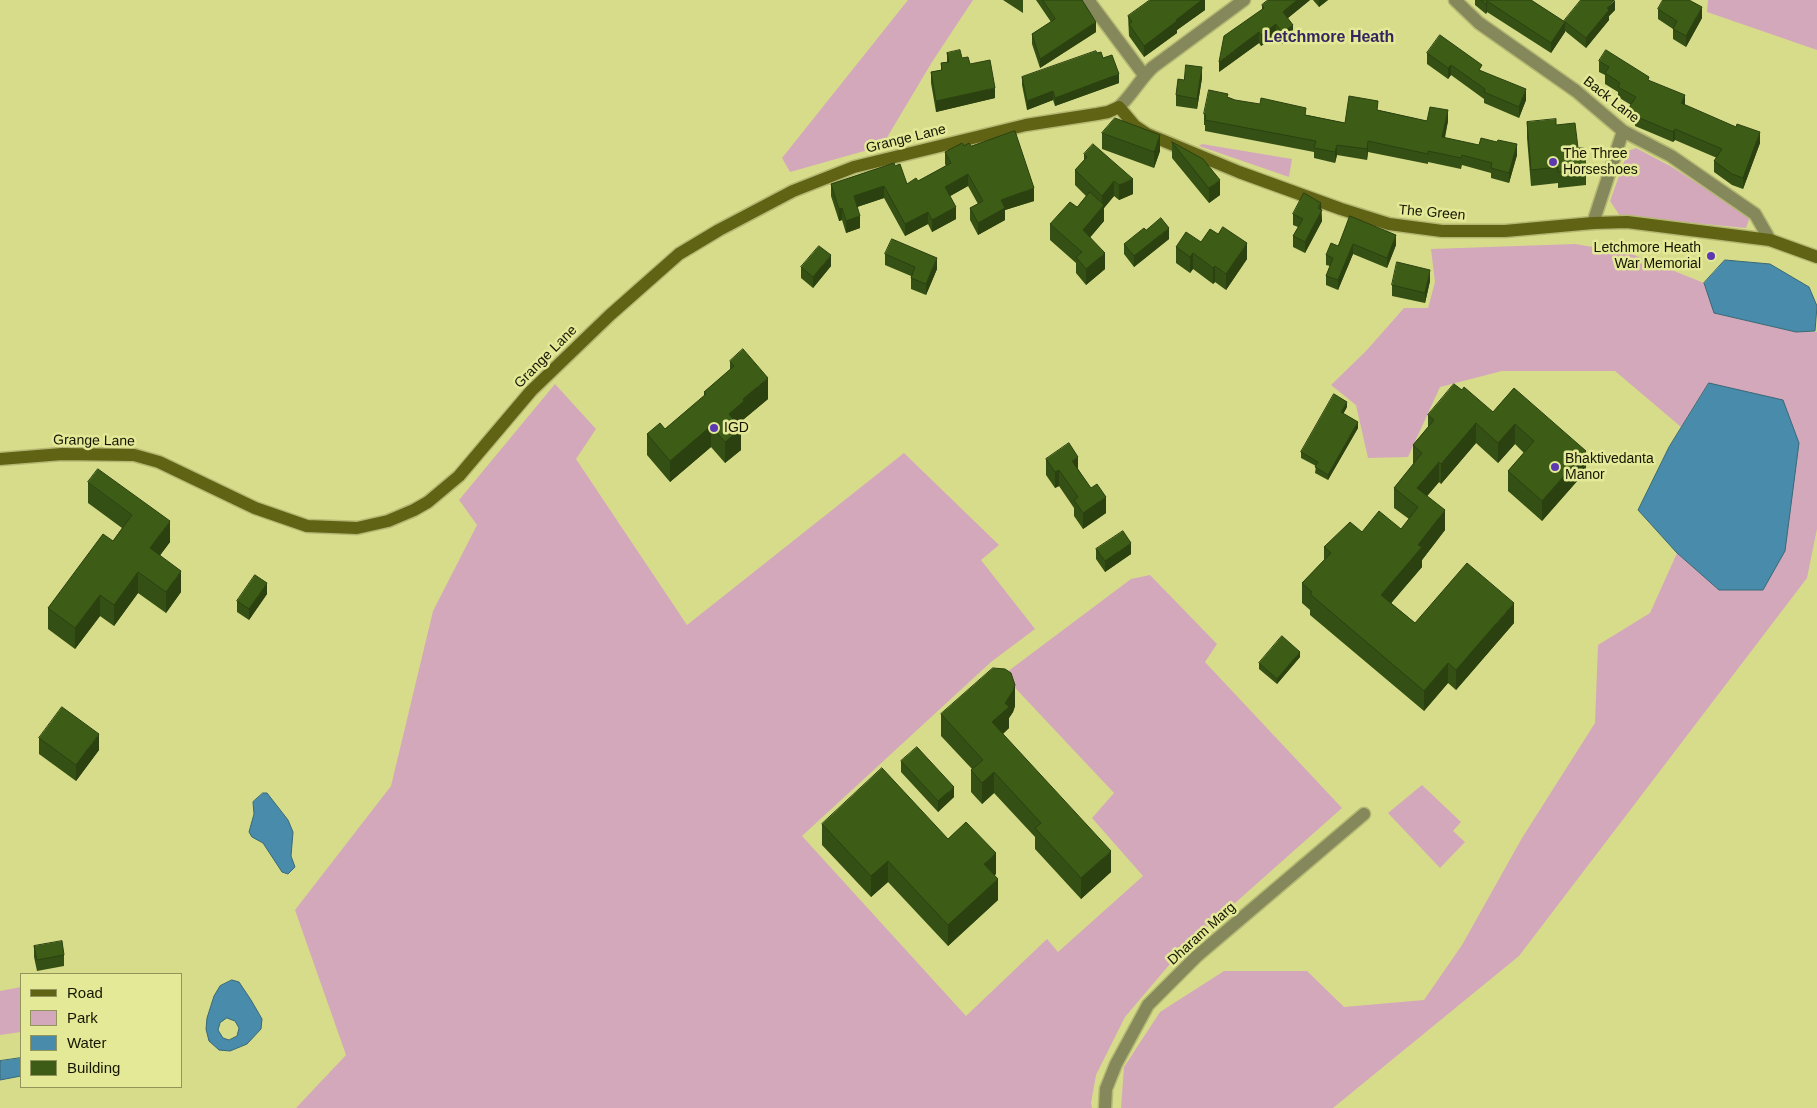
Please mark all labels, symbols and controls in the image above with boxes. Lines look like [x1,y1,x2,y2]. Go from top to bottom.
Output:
district label: Letchmore Heath [1264,28,1394,48]
street label: Back Lane [1580,73,1642,127]
street label: Grange Lane [864,121,948,157]
place label: The Three Horseshoes [1563,146,1638,178]
marker: The Three Horseshoes [1547,156,1559,168]
street label: The Green [1398,202,1466,224]
place label: Letchmore Heath War Memorial [1594,240,1701,272]
marker: Letchmore Heath War Memorial [1705,250,1717,262]
street label: Grange Lane [511,322,581,392]
place label: IGD [724,420,749,436]
marker: IGD [708,422,720,434]
street label: Grange Lane [53,432,135,450]
place label: Bhaktivedanta Manor [1565,451,1654,484]
marker: Bhaktivedanta Manor [1549,461,1561,473]
street label: Dharam Marg [1165,899,1239,969]
legend [20,973,182,1088]
text: Road [67,984,103,1001]
text: Park [67,1009,98,1026]
text: Water [67,1034,106,1051]
text: Building [67,1059,120,1076]

